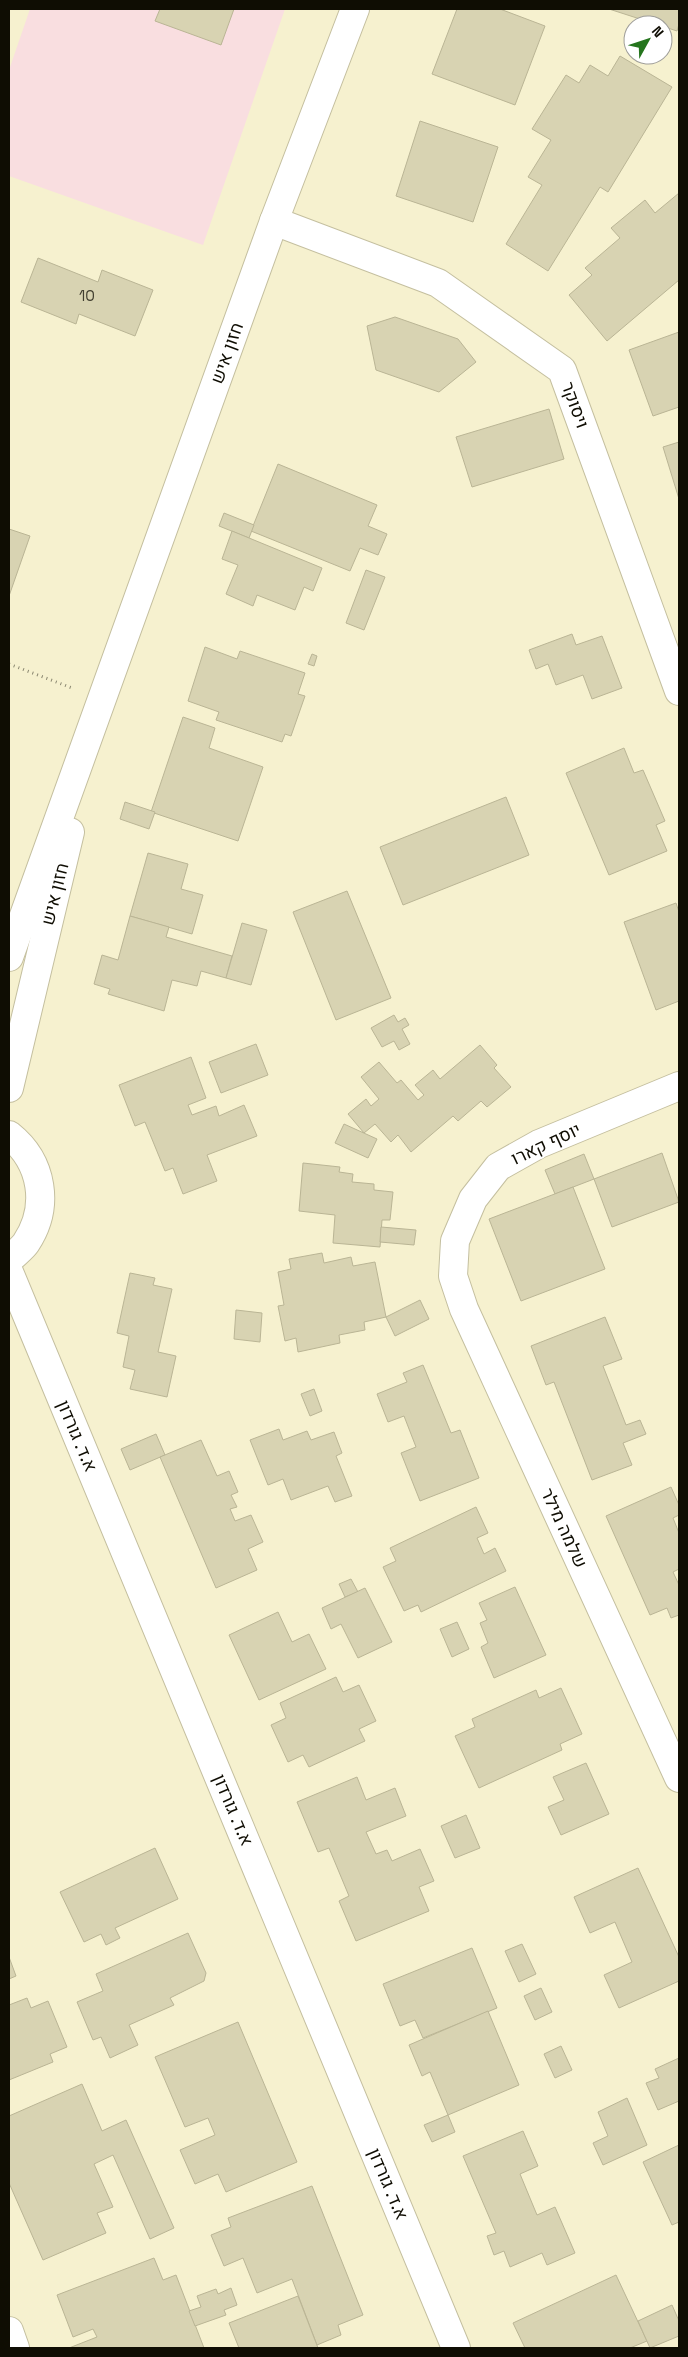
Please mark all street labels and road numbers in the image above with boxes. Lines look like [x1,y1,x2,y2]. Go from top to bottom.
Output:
street label: חזון איש [205,319,248,387]
street label: ויסוקר [557,379,594,431]
street label: חזון איש [36,860,73,928]
street label: יוסף קארו [507,1117,584,1170]
street label: א.ד. גורדון [52,1396,103,1475]
street label: שלמה מילר [536,1484,593,1571]
street label: א.ד. גורדון [208,1770,259,1849]
street label: א.ד. גורדון [363,2144,414,2223]

